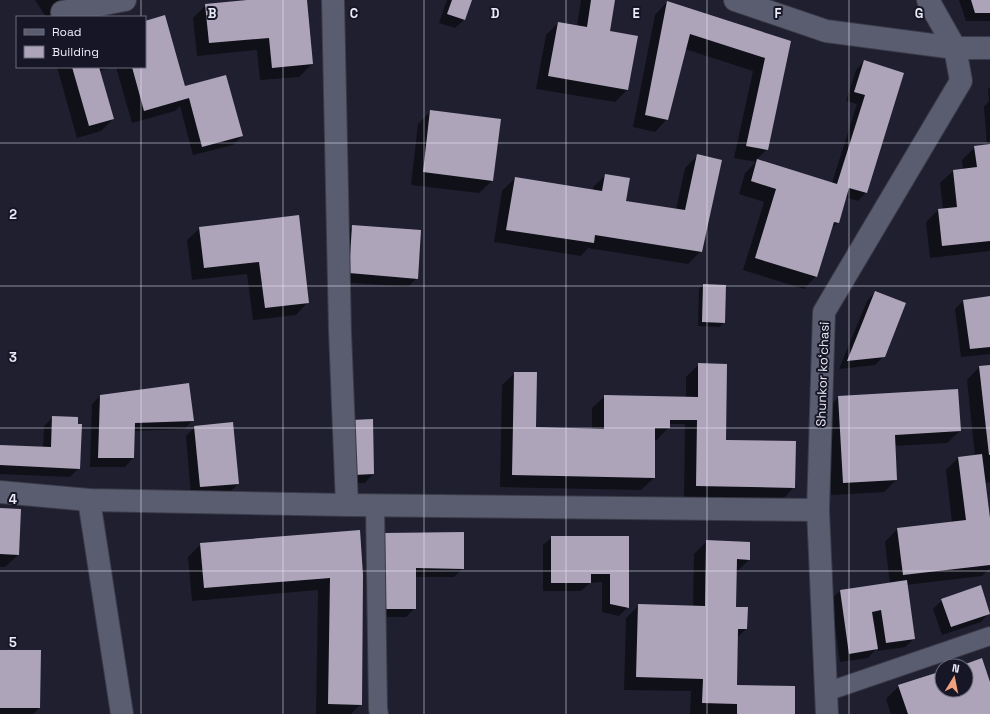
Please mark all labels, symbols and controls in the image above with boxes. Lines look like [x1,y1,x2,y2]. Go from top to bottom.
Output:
text: B [208,5,217,22]
text: C [350,5,358,22]
text: D [491,5,500,22]
text: E [632,5,640,22]
text: F [775,5,782,22]
text: G [915,5,923,22]
legend [16,16,146,68]
text: Road [52,24,81,40]
text: Building [52,44,99,60]
text: 2 [9,206,17,223]
street label: Shunkor koʻchasi [812,321,833,427]
text: 3 [9,349,17,366]
text: 4 [9,491,17,508]
text: 5 [9,634,17,651]
north arrow [934,658,974,698]
text: N [951,661,961,676]

